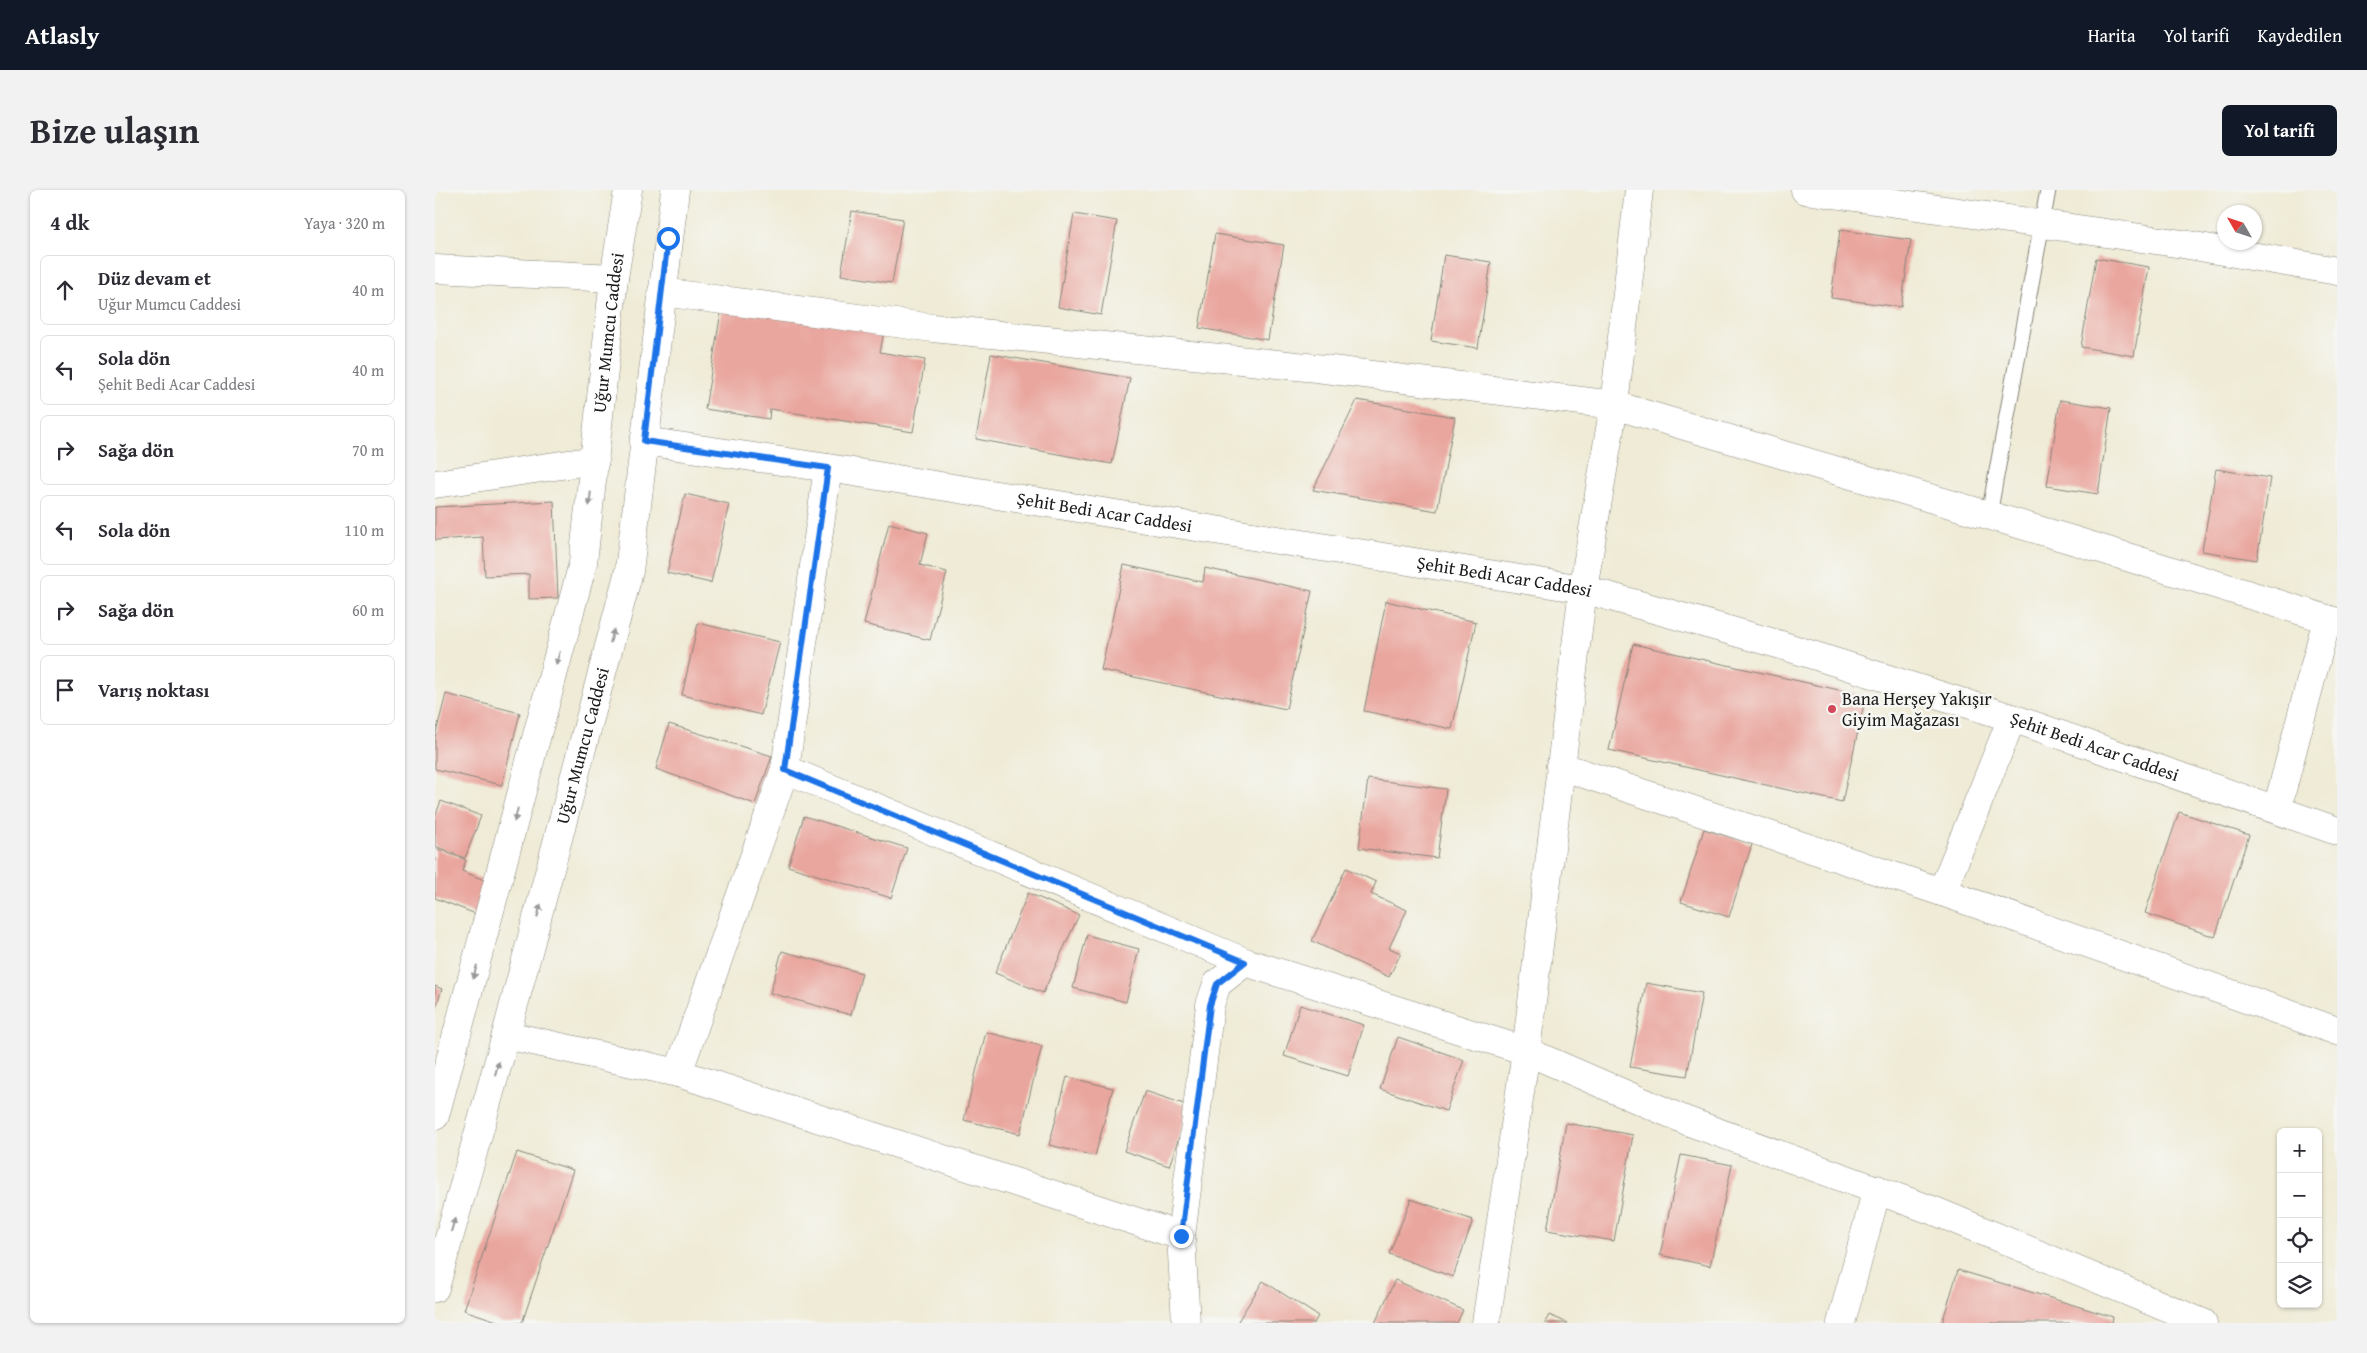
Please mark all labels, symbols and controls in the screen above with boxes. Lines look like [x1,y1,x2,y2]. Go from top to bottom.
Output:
text: Atlasly [25,18,99,53]
text: Harita [2088,22,2135,49]
text: Yol tarifi [2163,22,2230,49]
text: Kaydedilen [2258,22,2342,49]
text: Bize ulaşın [30,105,200,156]
button: Yol tarifi [2222,105,2337,156]
north arrow [2217,205,2262,250]
text: 4 dk [50,207,90,238]
text: Yaya · 320 m [304,211,385,235]
route start [657,227,680,250]
street label: Uğur Mumcu Caddesi [585,251,631,414]
text: Düz devam et [98,264,211,292]
icon: ahead [51,276,79,304]
text: 40 m [352,278,384,302]
text: Uğur Mumcu Caddesi [98,292,241,316]
text: Sola dön [98,344,170,372]
icon: left [51,356,79,384]
text: 40 m [352,358,384,382]
text: Şehit Bedi Acar Caddesi [98,372,255,396]
icon: right [51,436,79,464]
text: Sağa dön [98,436,174,464]
text: 70 m [352,438,384,462]
street label: Şehit Bedi Acar Caddesi [1015,484,1194,539]
one-way arrow [586,491,594,507]
icon: left [51,516,79,544]
text: Sola dön [98,516,170,544]
text: 110 m [344,518,384,542]
street label: Şehit Bedi Acar Caddesi [1415,549,1595,604]
icon: right [51,596,79,624]
text: Sağa dön [98,596,174,624]
text: 60 m [352,598,384,622]
one-way arrow [608,628,616,643]
one-way arrow [554,650,562,665]
street label: Uğur Mumcu Caddesi [548,664,616,827]
icon: arrive [51,676,79,704]
text: Varış noktası [98,676,209,704]
place label: Bana Herşey Yakışır Giyim Mağazası [1842,685,1992,733]
marker: Bana Herşey Yakışır Giyim Mağazası [1826,703,1838,715]
street label: Şehit Bedi Acar Caddesi [2007,704,2183,788]
one-way arrow [512,807,520,822]
one-way arrow [535,904,543,919]
one-way arrow [470,964,478,979]
one-way arrow [493,1061,501,1076]
map controls [2277,1128,2322,1308]
button: + [2277,1128,2322,1173]
button: − [2277,1173,2322,1218]
one-way arrow [449,1217,457,1232]
button: locate [2277,1218,2322,1263]
route end [1170,1225,1193,1248]
button: layers [2277,1263,2322,1308]

